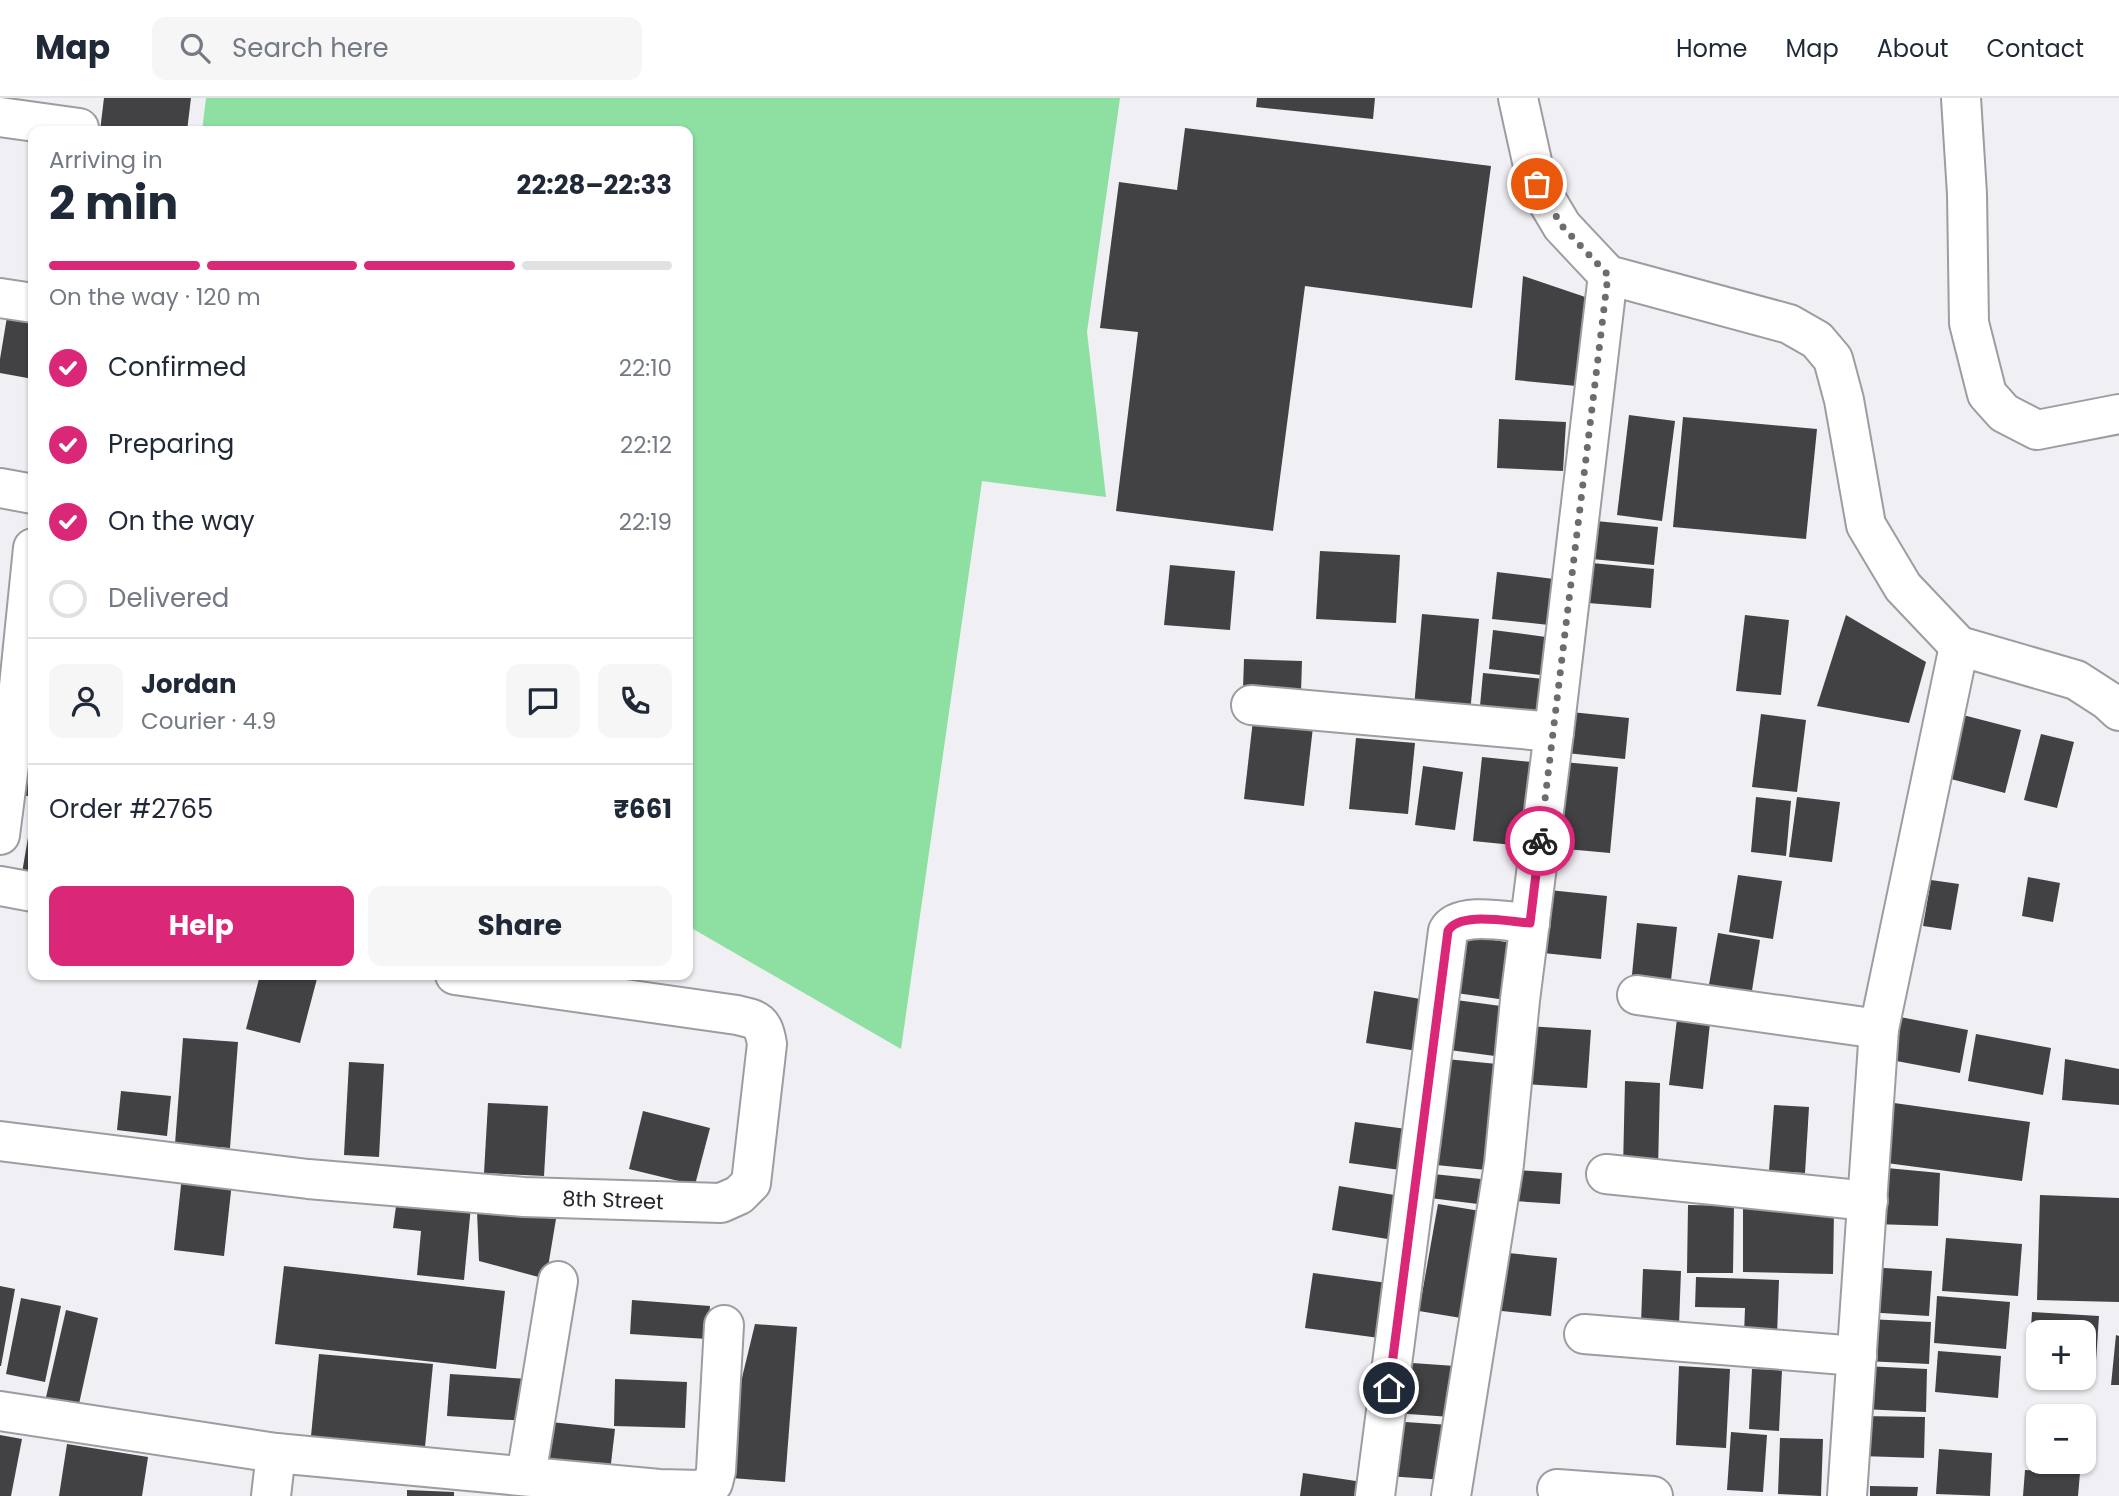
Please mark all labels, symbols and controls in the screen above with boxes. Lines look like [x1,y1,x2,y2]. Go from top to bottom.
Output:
search box [152,17,642,80]
text: Map [35,24,110,71]
icon: search [176,29,214,67]
text: Search here [232,30,389,66]
text: Home [1676,32,1748,65]
text: Map [1786,32,1839,65]
text: About [1877,32,1948,65]
text: Contact [1986,32,2084,65]
text: Arriving in [49,144,163,176]
pin [1507,154,1567,214]
icon: bag [1518,165,1556,203]
text: 22:28–22:33 [517,167,672,203]
text: 2 min [49,171,178,235]
text: On the way · 120 m [49,281,261,313]
icon: check [49,349,87,387]
text: Confirmed [108,349,246,385]
text: 22:10 [619,352,672,384]
icon: check [49,426,87,464]
text: Preparing [108,426,234,462]
text: 22:12 [620,429,672,461]
icon: check [49,503,87,541]
text: On the way [108,503,255,539]
text: 22:19 [619,506,672,538]
text: Delivered [108,580,229,616]
button: person [49,664,123,738]
button: chat [506,664,580,738]
button: phone [598,664,672,738]
text: Jordan [141,666,237,702]
text: Courier · 4.9 [141,705,276,737]
text: Order #2765 [49,791,213,827]
text: ₹661 [614,791,672,827]
courier [1505,806,1575,876]
icon: bike [1521,822,1559,860]
button: Help [49,886,354,966]
button: Share [368,886,672,966]
street label: 8th Street [562,1184,664,1216]
map controls [2026,1320,2096,1474]
button: + [2026,1320,2096,1390]
pin [1359,1358,1419,1418]
icon: home [1370,1369,1408,1407]
button: − [2026,1404,2096,1474]

